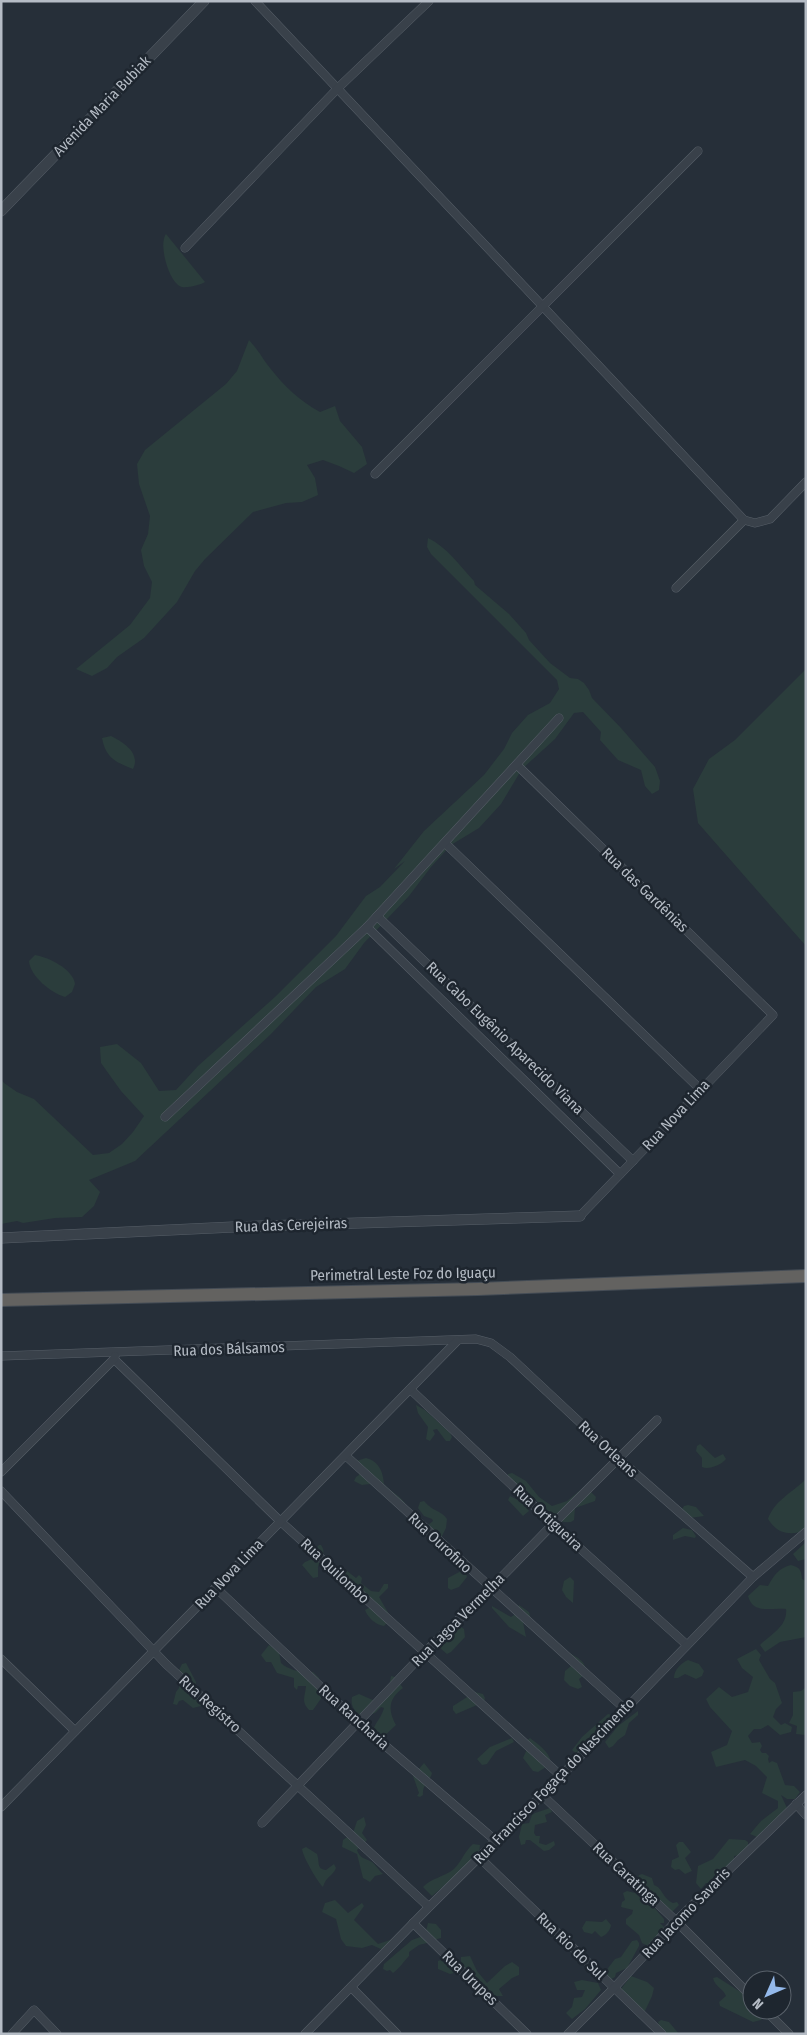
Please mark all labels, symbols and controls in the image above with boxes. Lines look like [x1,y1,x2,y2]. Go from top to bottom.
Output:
street label: Avenida Maria Bubiak [49,52,155,160]
street label: Rua das Gardênias [598,844,692,936]
street label: Rua Cabo Eugênio Aparecido Viana [422,958,588,1118]
street label: Rua Nova Lima [639,1076,713,1154]
street label: Rua das Cerejeiras [234,1214,348,1236]
street label: Perimetral Leste Foz do Iguaçu [310,1263,496,1285]
street label: Rua dos Bálsamos [173,1338,285,1360]
street label: Rua Orleans [575,1417,641,1481]
street label: Rua Ortigueira [510,1481,586,1555]
street label: Rua Ourofino [404,1509,476,1577]
street label: Rua Nova Lima [191,1535,267,1613]
street label: Rua Quilombo [297,1535,373,1607]
street label: Rua Lagoa Vermelha [408,1570,508,1670]
street label: Rua Registro [175,1672,245,1737]
street label: Rua Rancharia [315,1681,393,1753]
street label: Rua Francisco Fogaça do Nascimento [470,1694,638,1868]
street label: Rua Caratinga [589,1839,663,1909]
street label: Rua Jacomo Savaris [638,1864,734,1962]
street label: Rua Rio do Sul [533,1909,609,1983]
street label: Rua Urupes [438,1947,502,2009]
north arrow [742,1970,792,2020]
text: N [749,1995,767,2013]

